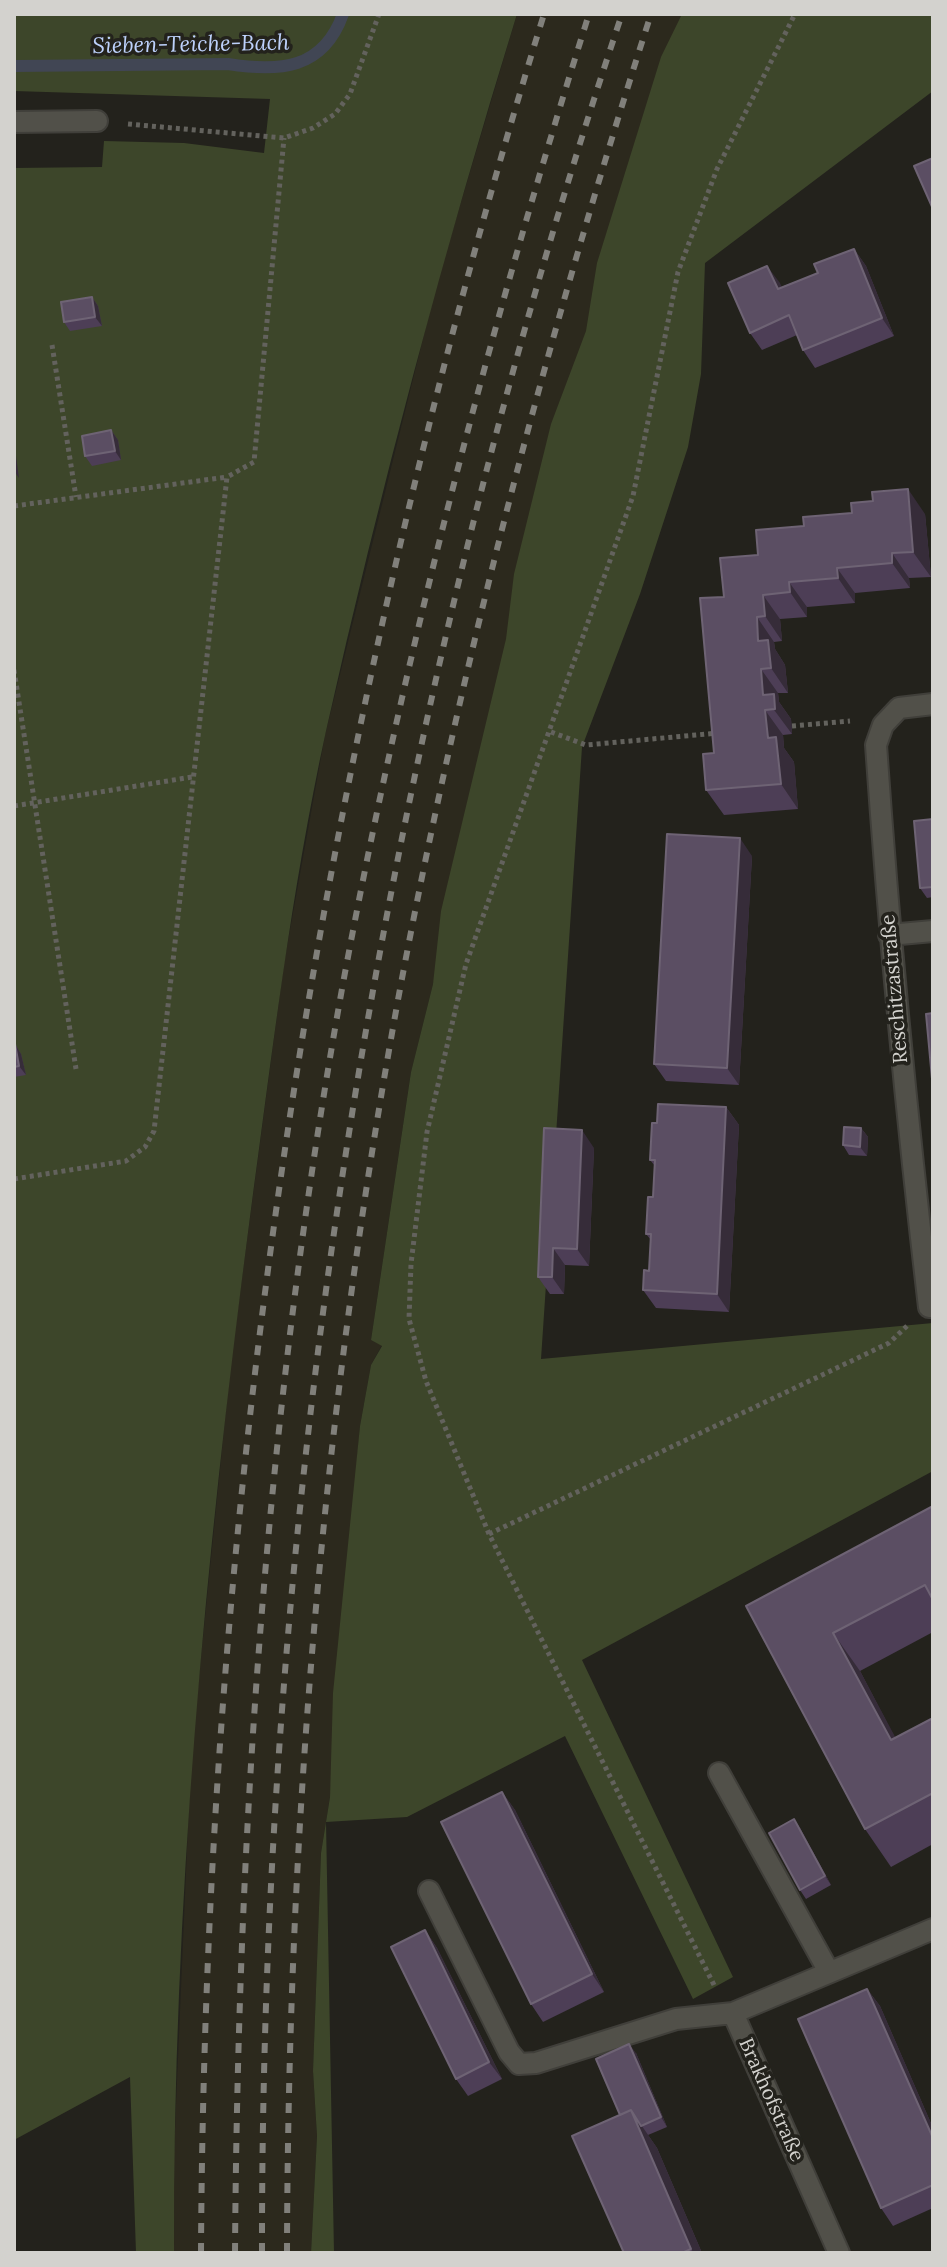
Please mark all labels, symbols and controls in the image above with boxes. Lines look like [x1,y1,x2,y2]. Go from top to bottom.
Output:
water label: Sieben-Teiche-Bach [92,30,290,60]
street label: Reschitzastraße [877,913,913,1065]
street label: Brakhofstraße [733,2035,809,2165]

